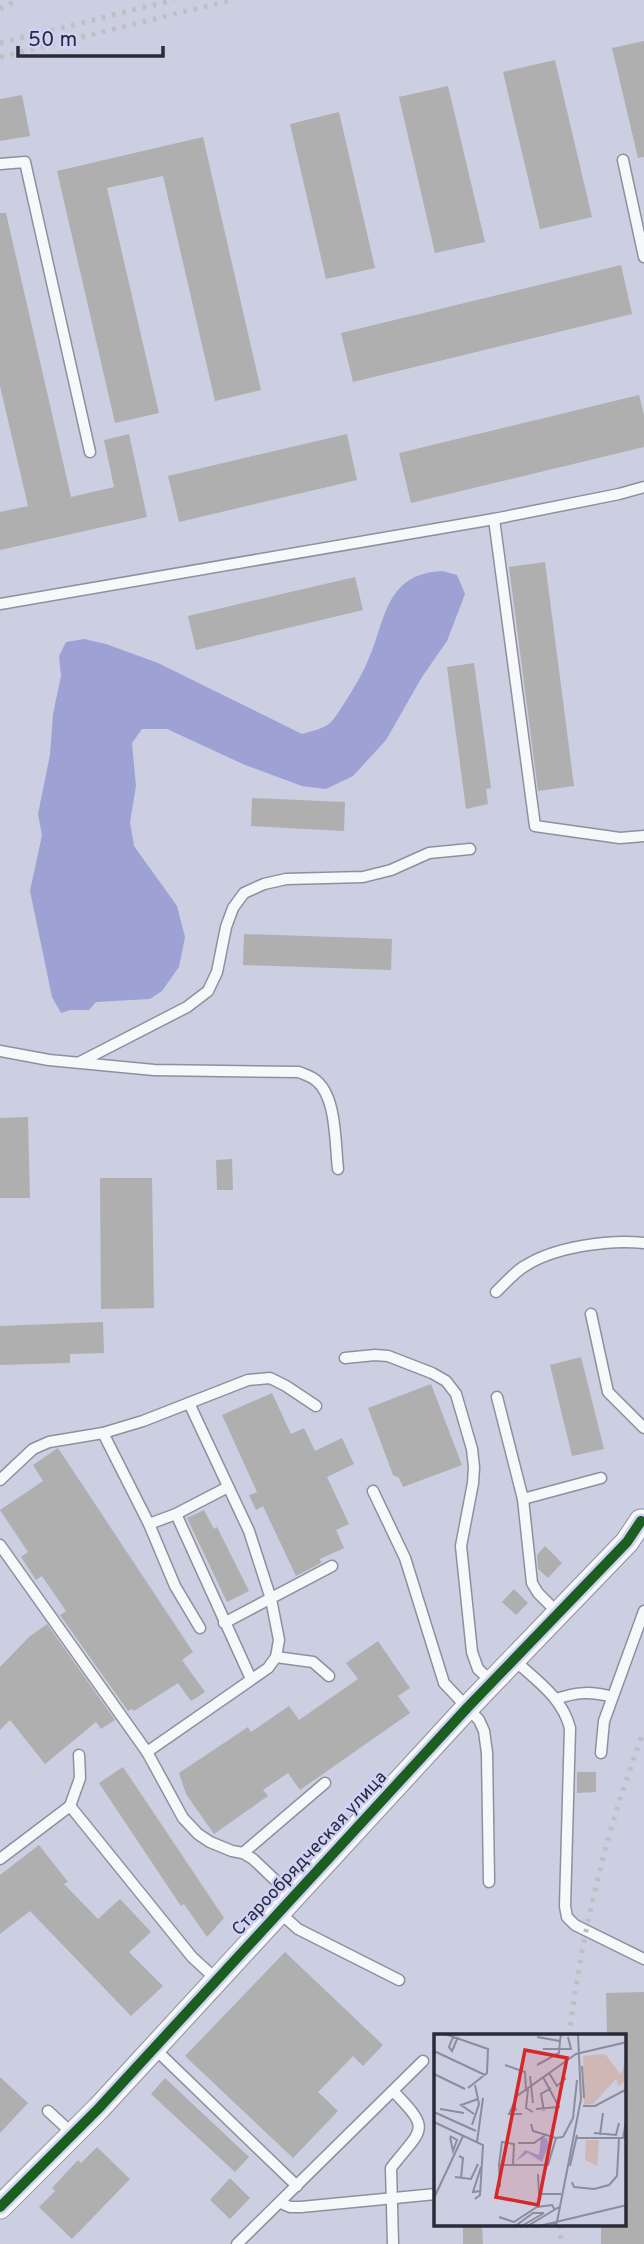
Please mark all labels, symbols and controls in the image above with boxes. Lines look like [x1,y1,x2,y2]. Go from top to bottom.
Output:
scale bar [18,14,163,58]
text: 50 m [28,27,77,54]
street label: Старообрядческая улица [228,1767,393,1941]
inset map [434,2034,626,2226]

